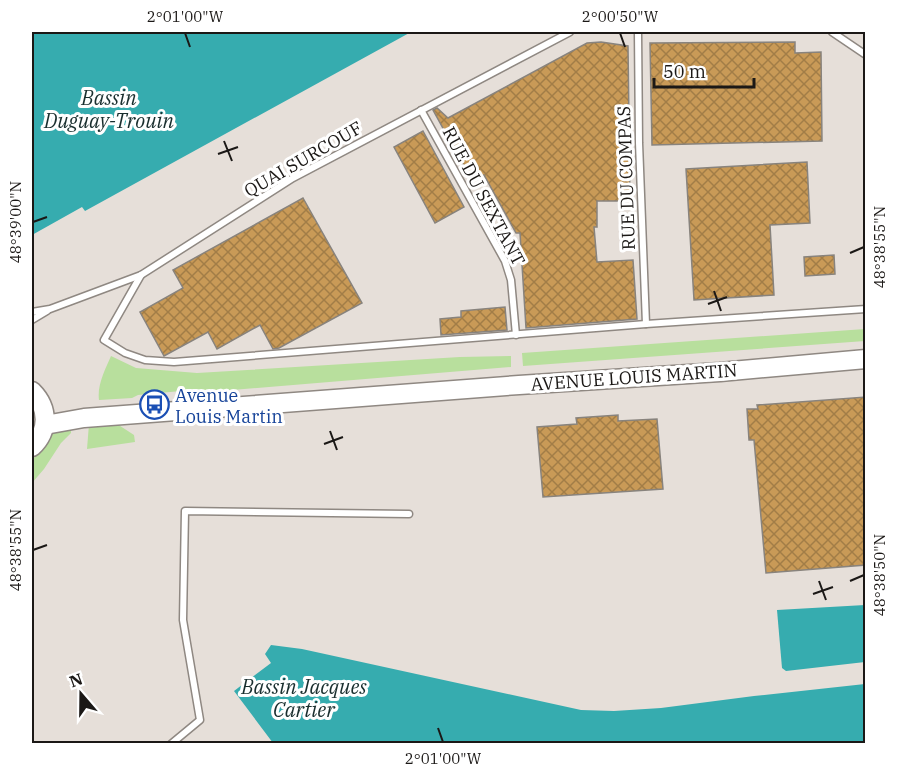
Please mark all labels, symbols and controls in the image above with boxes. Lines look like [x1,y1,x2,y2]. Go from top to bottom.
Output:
text: 2°01'00"W [147,7,224,26]
text: 2°00'50"W [582,7,659,26]
scale bar [654,51,754,89]
text: 50 m [663,60,706,83]
water label: Bassin Duguay-Trouin [43,84,175,134]
street label: RUE DU COMPAS [612,105,640,251]
street label: QUAI SURCOUF [240,116,366,202]
street label: RUE DU SEXTANT [438,122,530,270]
text: 48°39'00"N [6,181,25,263]
text: 48°38'55"N [870,206,889,288]
street label: AVENUE LOUIS MARTIN [530,358,738,396]
place label: Avenue Louis Martin [175,384,283,428]
bus stop icon: Avenue Louis Martin [138,389,170,421]
text: 48°38'55"N [6,509,25,591]
text: 48°38'50"N [870,534,889,616]
north arrow [51,664,111,724]
text: N [67,668,85,691]
water label: Bassin Jacques Cartier [240,673,367,723]
text: 2°01'00"W [405,749,482,768]

